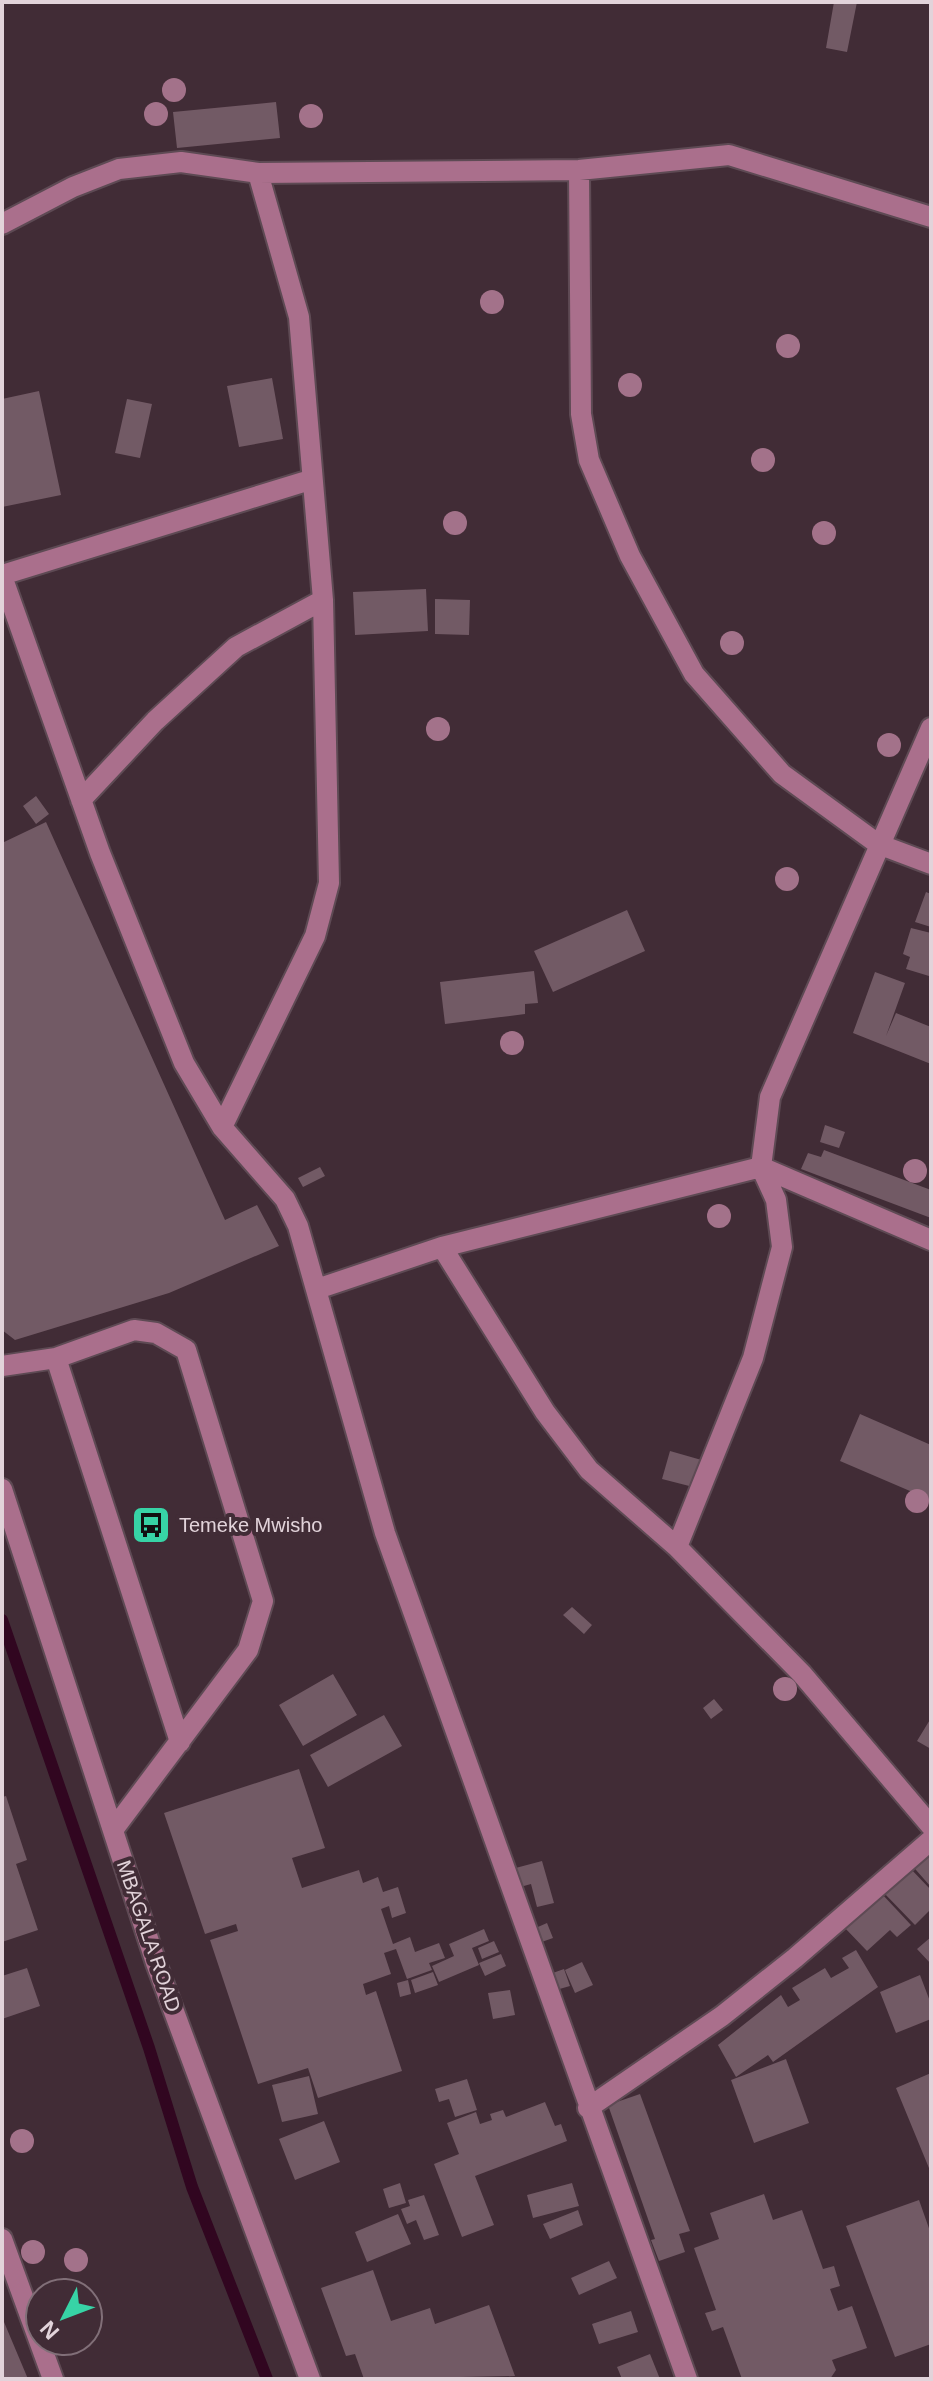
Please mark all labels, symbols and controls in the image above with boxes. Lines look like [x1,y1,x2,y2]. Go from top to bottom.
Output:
bus stop icon: Temeke Mwisho [130,1504,172,1546]
place label: Temeke Mwisho [179,1514,322,1536]
street label: MBAGALA ROAD [113,1857,185,2015]
north arrow [24,2277,104,2357]
text: N [35,2316,64,2344]

